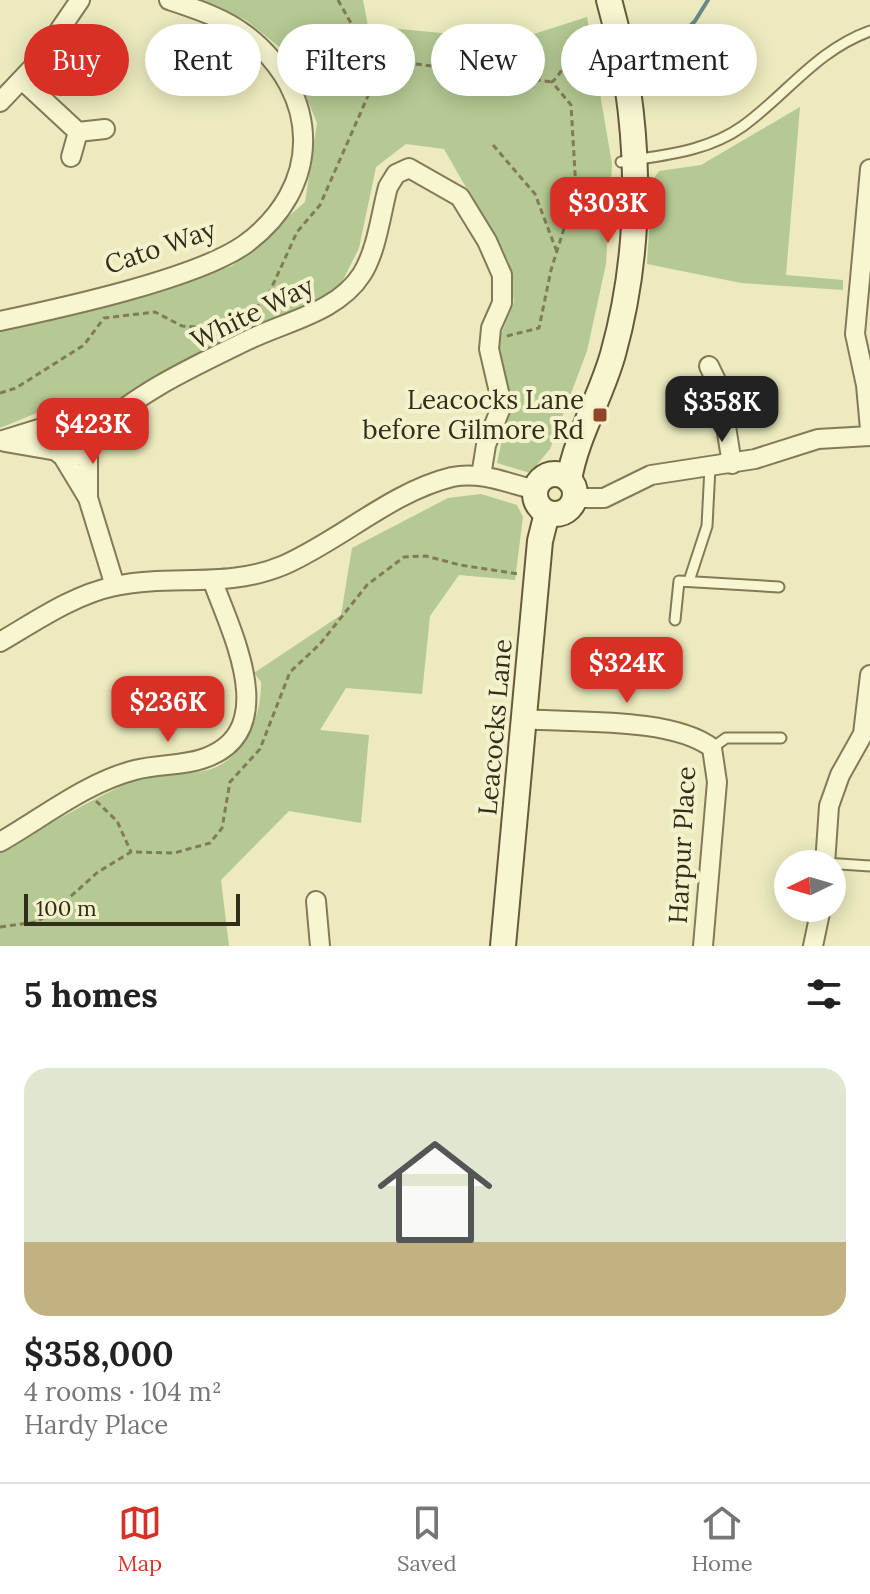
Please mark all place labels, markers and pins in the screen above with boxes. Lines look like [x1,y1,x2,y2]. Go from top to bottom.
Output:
pin: $303K [552,177,664,245]
pin: $358K [666,376,778,444]
place label: Leacocks Lane before Gilmore Rd [363,383,584,446]
pin: $423K [37,398,149,466]
marker: Leacocks Lane before Gilmore Rd [591,406,609,424]
pin: $324K [571,637,683,705]
pin: $236K [112,676,224,744]

